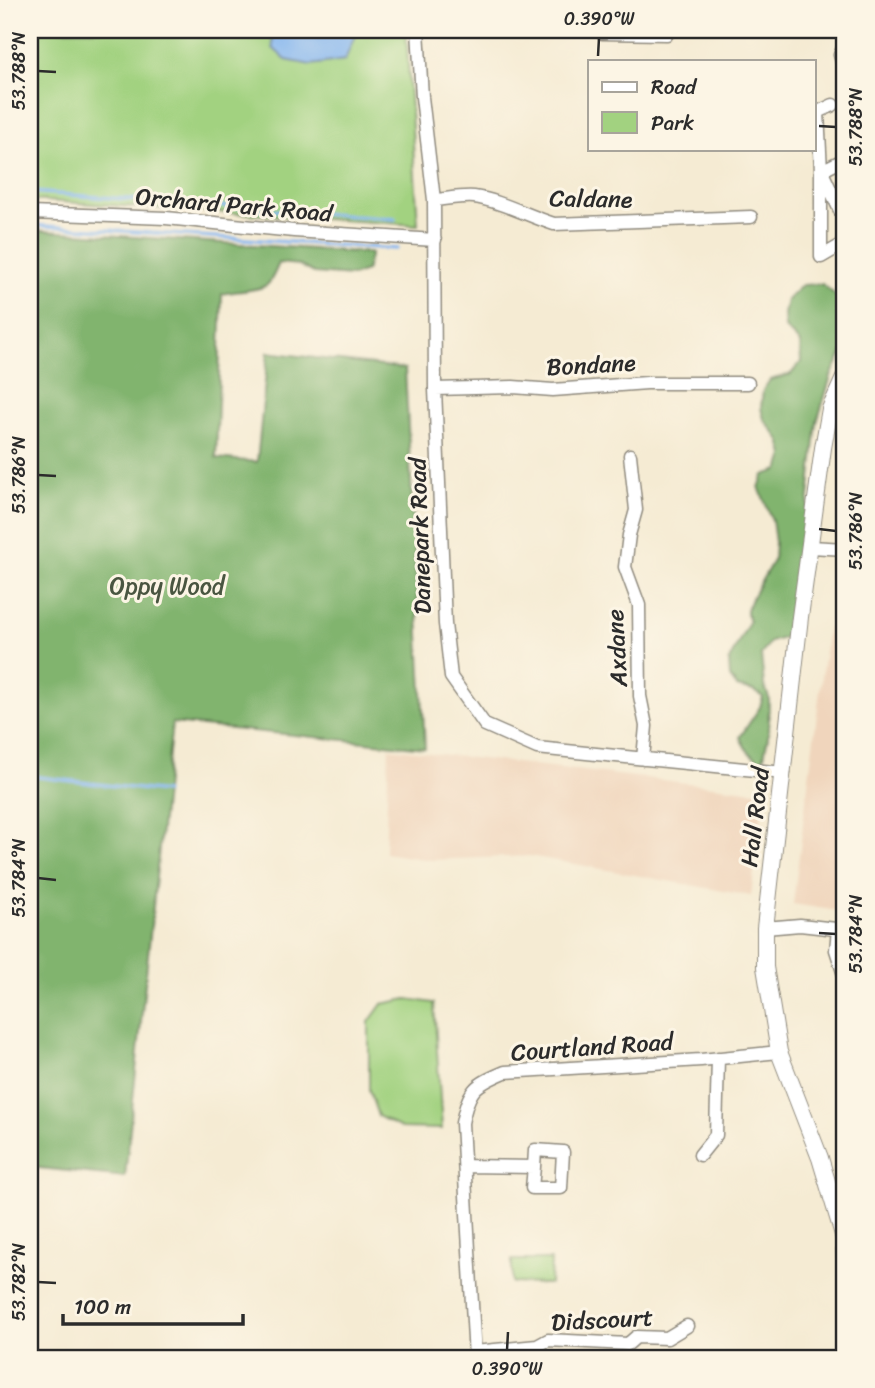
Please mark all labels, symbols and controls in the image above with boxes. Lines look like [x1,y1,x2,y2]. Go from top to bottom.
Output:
text: 0.390°W [564,3,635,35]
text: 53.788°N [3,31,35,110]
legend [588,60,816,150]
text: Road [651,68,698,106]
text: 53.788°N [840,87,872,166]
text: Park [651,104,694,142]
street label: Orchard Park Road [134,175,335,235]
street label: Caldane [549,177,633,221]
street label: Bondane [545,342,637,388]
text: 53.786°N [3,436,35,514]
street label: Danepark Road [396,456,444,615]
text: 53.786°N [840,492,872,570]
park label: Oppy Wood [110,565,227,607]
street label: Axdane [594,608,640,689]
street label: Hall Road [728,763,782,869]
text: 53.784°N [3,838,35,917]
text: 53.784°N [840,894,872,973]
street label: Courtland Road [509,1020,676,1074]
text: 53.782°N [3,1242,35,1321]
scale bar [63,1283,243,1327]
text: 100 m [74,1288,131,1326]
street label: Didscourt [550,1296,654,1344]
text: 0.390°W [472,1353,543,1385]

